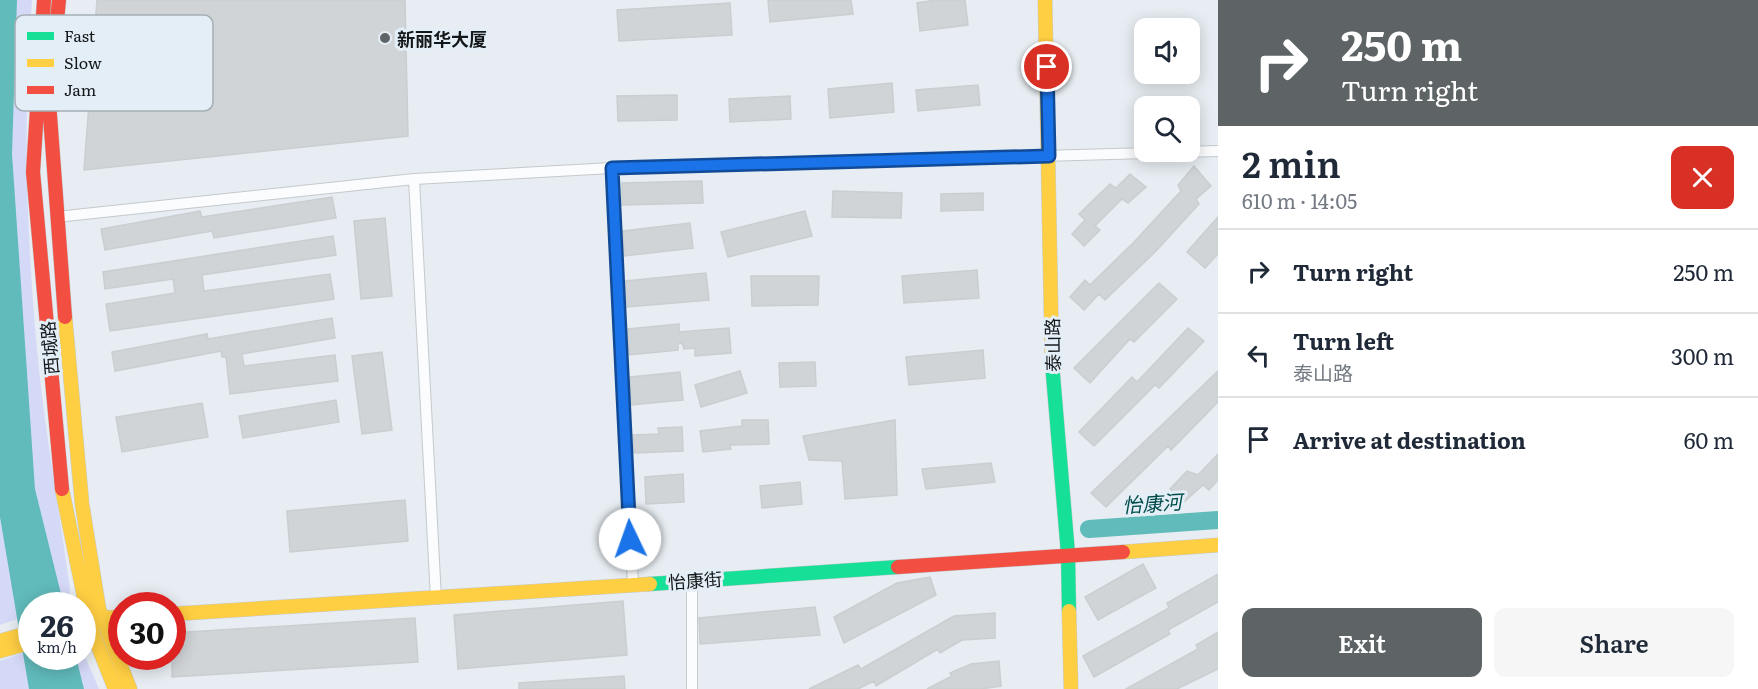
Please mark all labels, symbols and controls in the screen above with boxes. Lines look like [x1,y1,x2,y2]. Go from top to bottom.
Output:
text: 250 m [1341,12,1462,74]
legend [15,15,213,111]
map controls [1134,18,1200,162]
button: sound [1134,18,1200,84]
text: Fast [64,23,96,47]
icon: right [1242,24,1320,102]
place label: 新丽华大厦 [397,25,487,52]
marker: 新丽华大厦 [378,31,392,45]
pin [1021,41,1072,92]
text: Slow [64,50,102,74]
icon: arrive [1030,50,1063,83]
text: Turn right [1341,69,1478,109]
text: Jam [64,77,97,101]
button: search [1134,96,1200,162]
text: 2 min [1242,136,1341,189]
button: close [1671,146,1734,209]
text: 610 m · 14:05 [1242,185,1357,215]
icon: right [1242,255,1275,288]
text: Turn right [1293,255,1413,288]
text: 250 m [1673,255,1734,288]
street label: 泰山路 [1038,318,1066,372]
street label: 西城路 [33,320,65,376]
text: Turn left [1293,324,1394,357]
icon: left [1242,339,1275,372]
text: 300 m [1671,339,1734,372]
text: 泰山路 [1293,357,1353,387]
icon: arrive [1242,423,1275,456]
text: Arrive at destination [1293,423,1526,456]
text: 60 m [1684,423,1734,456]
water label: 怡康河 [1121,485,1187,519]
position arrow [598,507,662,571]
street label: 怡康街 [667,565,723,595]
speed limit sign: 30 [108,592,186,670]
text: 26 [40,602,74,646]
button: Exit [1242,608,1482,677]
button: Share [1494,608,1734,677]
text: km/h [37,635,77,658]

